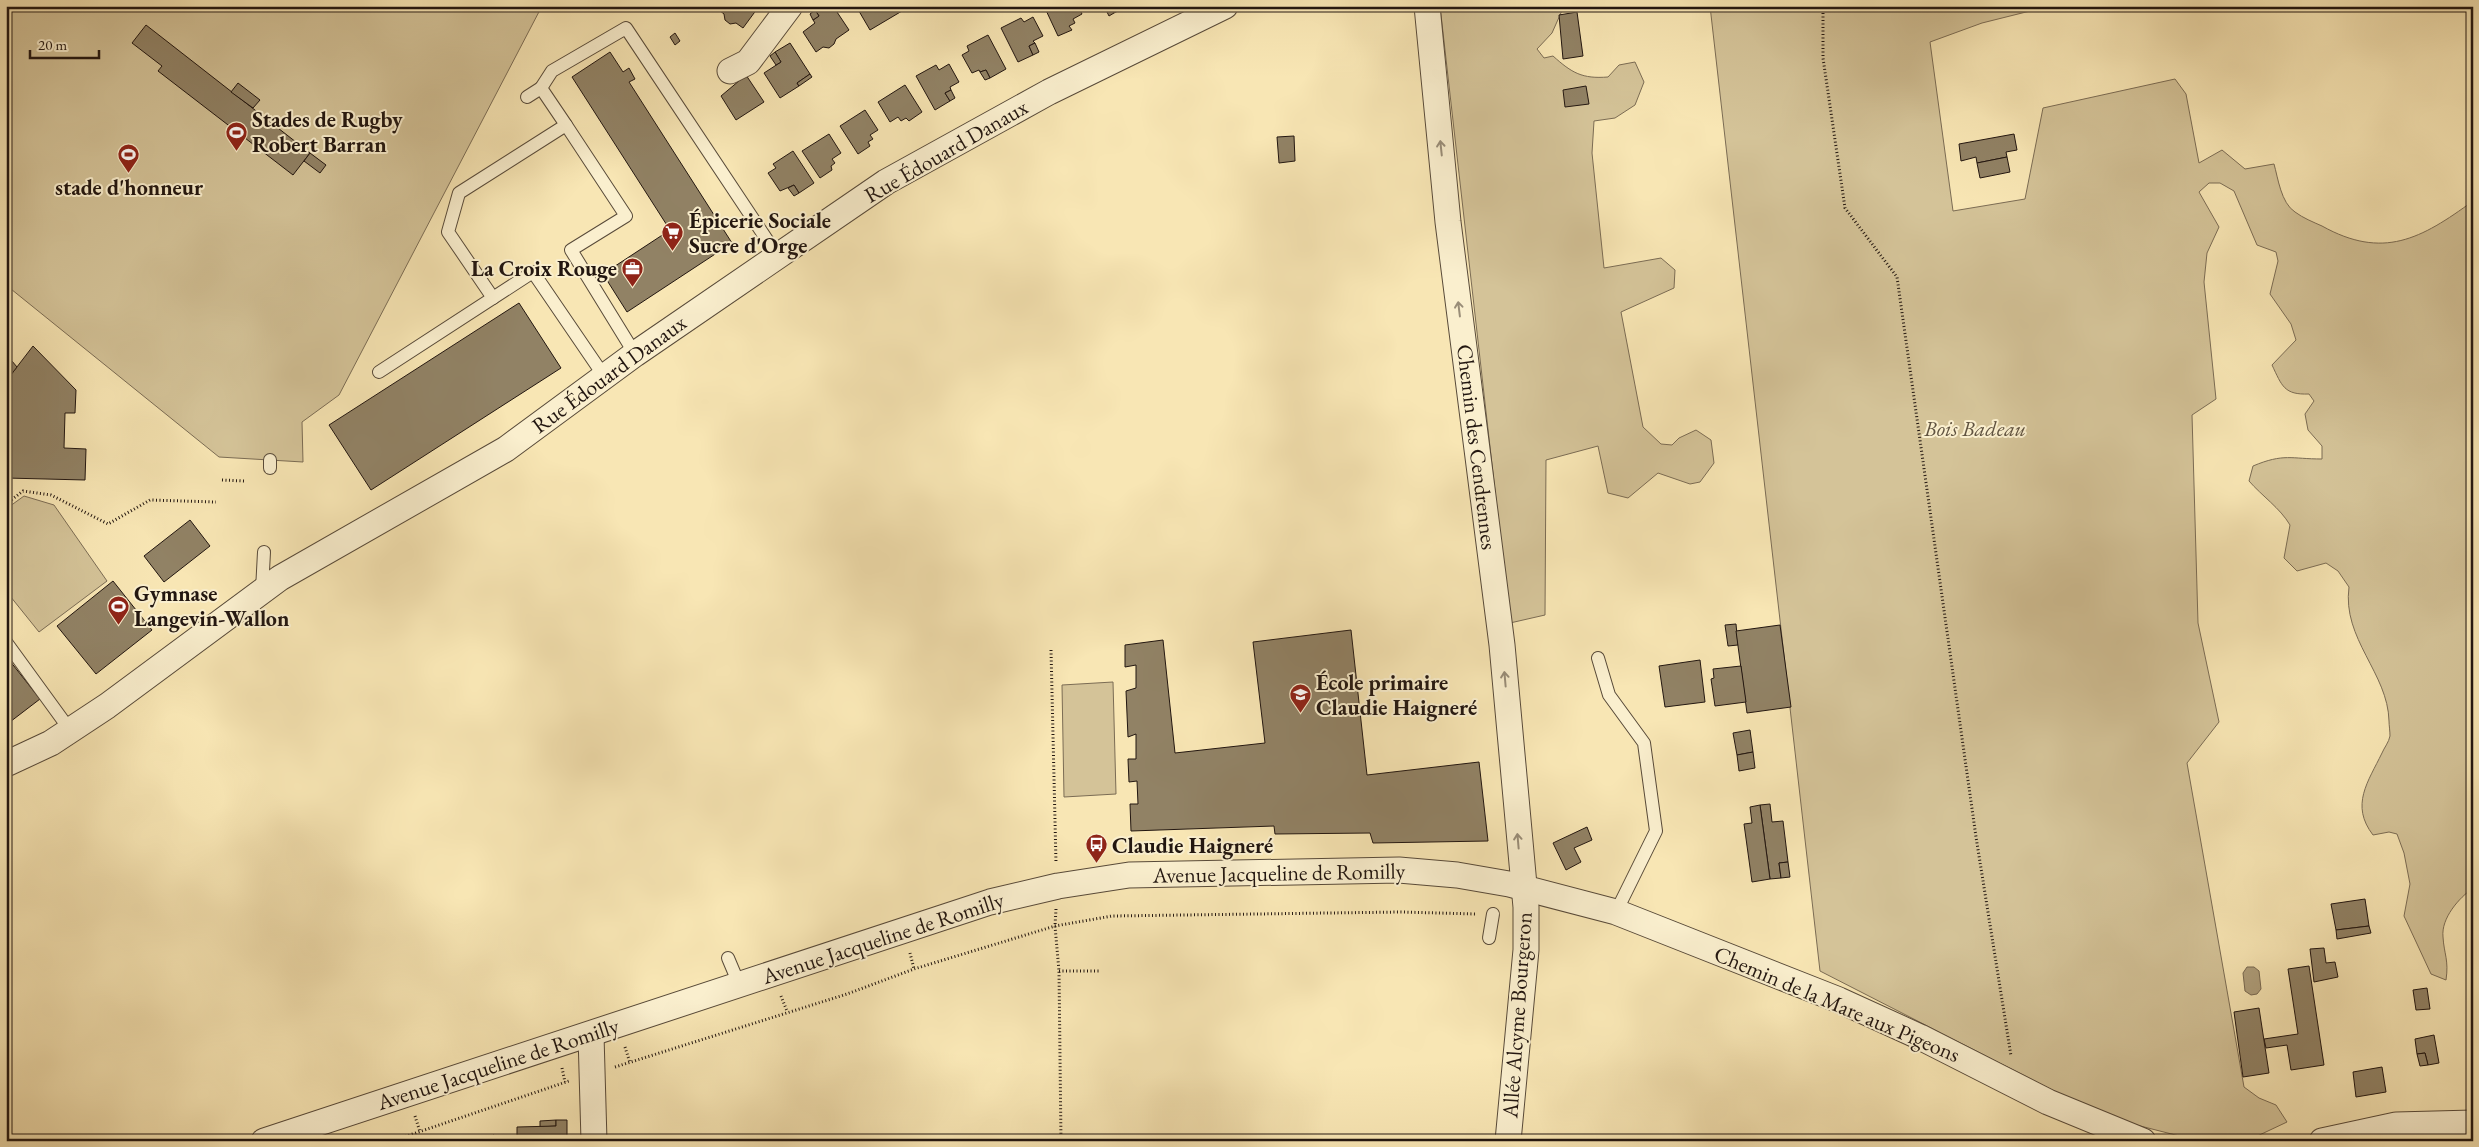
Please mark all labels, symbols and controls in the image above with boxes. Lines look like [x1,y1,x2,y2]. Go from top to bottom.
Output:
scale bar [30,28,99,60]
text: 20 m [38,35,67,54]
street label: Rue Édouard Danaux [859,92,1033,210]
place label: Stades de Rugby Robert Barran [252,105,403,159]
sports icon: Stades de Rugby Robert Barran [224,120,248,151]
one-way arrow [1436,140,1446,156]
sports icon: stade d'honneur [117,142,141,173]
place label: stade d'honneur [55,173,204,202]
place label: Épicerie Sociale Sucre d'Orge [689,206,831,260]
supermarket icon: Épicerie Sociale Sucre d'Orge [661,221,685,252]
place label: La Croix Rouge [471,254,617,283]
office icon: La Croix Rouge [621,256,645,287]
one-way arrow [1454,301,1464,317]
street label: Rue Édouard Danaux [526,308,692,440]
street label: Chemin des Cendrennes [1450,342,1504,552]
park label: Bois Badeau [1923,414,2026,443]
place label: Gymnase Langevin-Wallon [134,579,290,633]
sports icon: Gymnase Langevin-Wallon [106,594,130,625]
place label: École primaire Claudie Haigneré [1316,668,1477,722]
one-way arrow [1500,671,1509,687]
school or university icon: École primaire Claudie Haigneré [1288,683,1312,714]
place label: Claudie Haigneré [1112,831,1273,860]
bus stop icon: Claudie Haigneré [1084,833,1108,864]
one-way arrow [1514,833,1523,849]
street label: Avenue Jacqueline de Romilly [1151,856,1406,890]
street label: Avenue Jacqueline de Romilly [757,885,1008,991]
street label: Allée Alcyme Bourgeron [1495,911,1539,1120]
street label: Chemin de la Mare aux Pigeons [1710,939,1964,1069]
street label: Avenue Jacqueline de Romilly [372,1011,623,1117]

